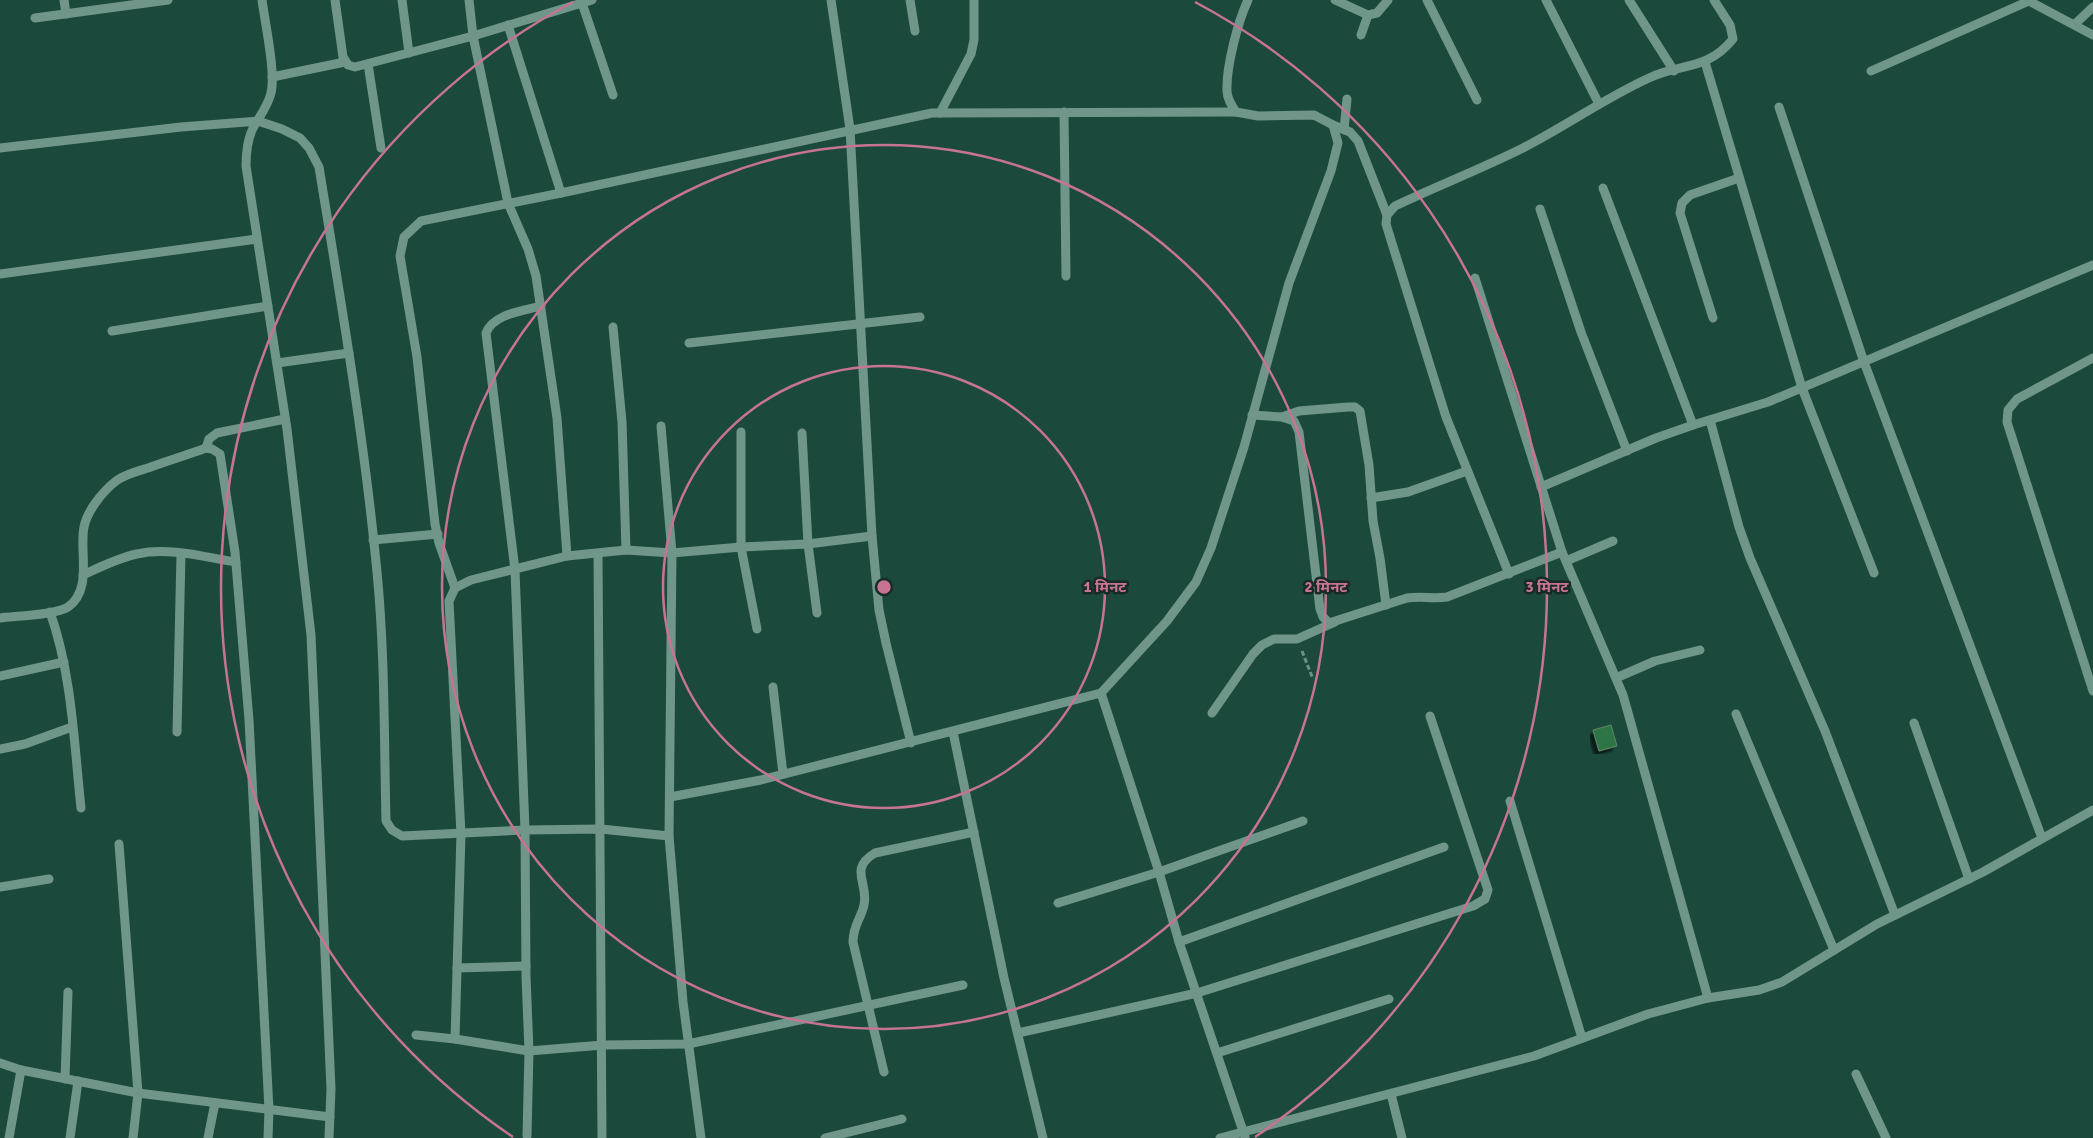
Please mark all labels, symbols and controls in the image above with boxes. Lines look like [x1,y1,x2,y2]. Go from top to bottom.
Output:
centre of rings [875,578,893,596]
text: 1 मिनट [1084,578,1127,596]
text: 2 मिनट [1305,578,1348,596]
text: 3 मिनट [1526,578,1569,596]

